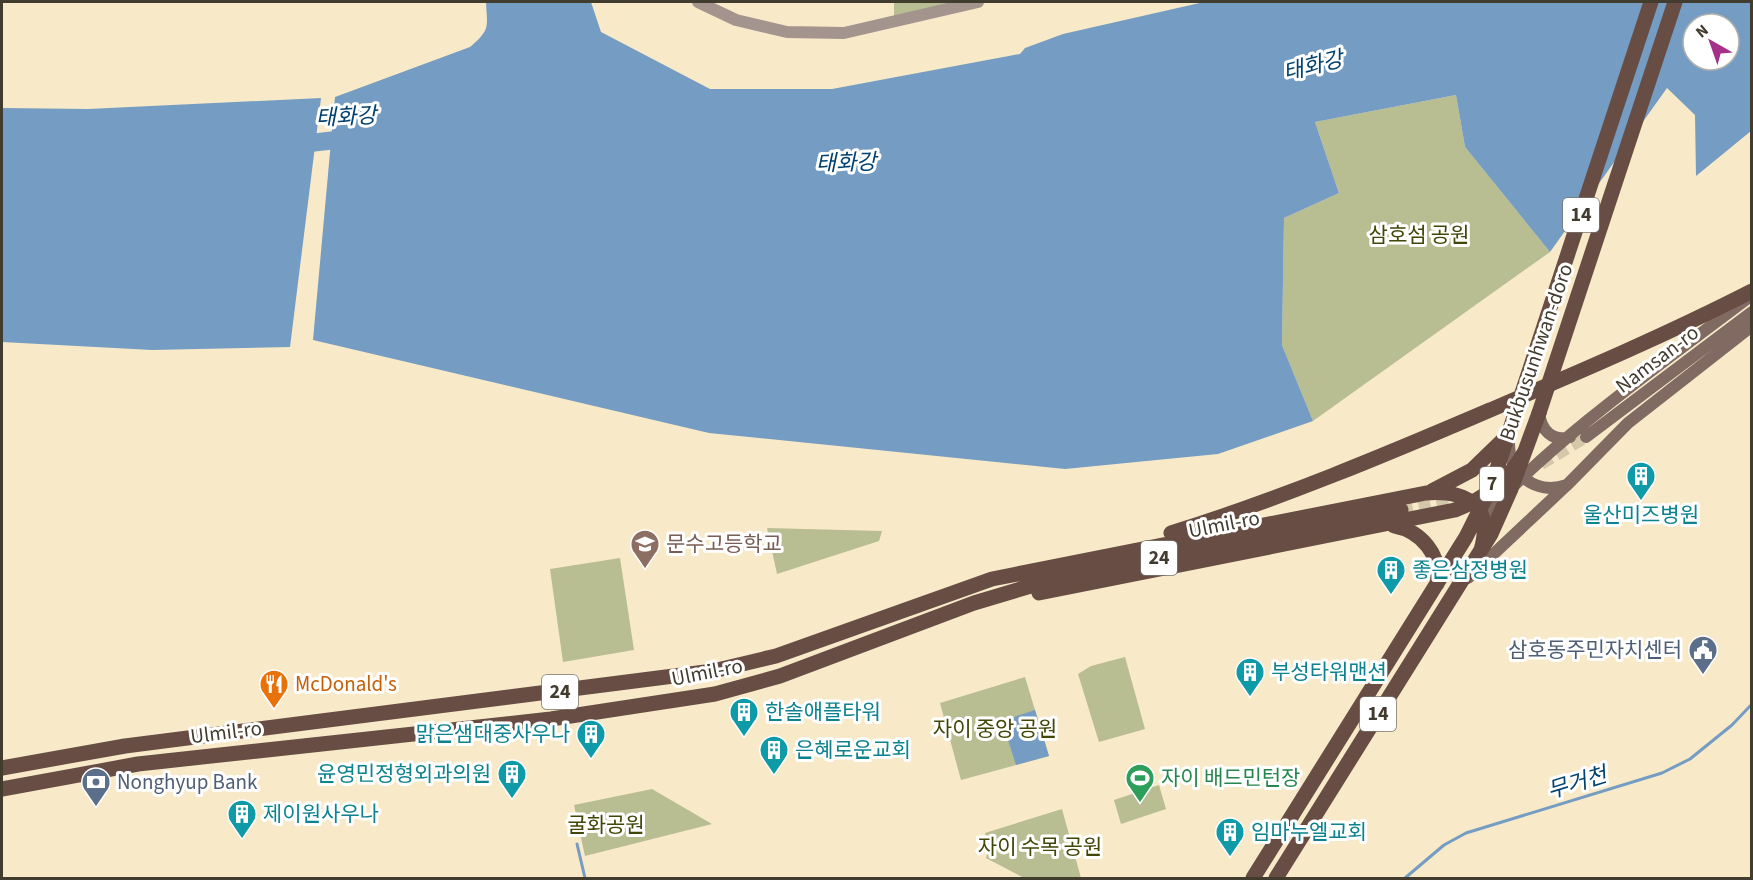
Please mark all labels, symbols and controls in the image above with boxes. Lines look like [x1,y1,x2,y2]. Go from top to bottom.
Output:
north arrow [1681,12,1741,72]
text: N [1691,19,1713,43]
water label: 태화강 [1280,42,1349,89]
water label: 태화강 [315,99,380,135]
water label: 태화강 [815,146,880,180]
road number: 14 [1563,198,1599,232]
park label: 삼호섬 공원 [1369,220,1469,250]
street label: Bukbusunhwan-doro [1492,260,1580,444]
street label: Namsan-ro [1609,318,1705,400]
building icon: 울산미즈병원 [1625,460,1657,502]
road number: 7 [1480,467,1504,501]
place label: 울산미즈병원 [1583,500,1699,530]
street label: Ulmil-ro [1186,502,1262,546]
school or university icon: 문수고등학교 [629,528,661,570]
place label: 문수고등학교 [666,529,782,559]
road number: 24 [1141,541,1177,575]
building icon: 좋은삼정병원 [1375,554,1407,596]
place label: 좋은삼정병원 [1412,555,1528,585]
public building icon: 삼호동주민자치센터 [1687,634,1719,676]
place label: 삼호동주민자치센터 [1508,635,1682,665]
street label: Ulmil-ro [669,650,745,694]
building icon: 부성타워맨션 [1234,656,1266,698]
place label: 부성타워맨션 [1271,657,1387,687]
restaurant icon: McDonald's [258,668,290,710]
place label: McDonald's [295,669,397,699]
road number: 24 [542,675,578,709]
building icon: 한솔애플타워 [728,696,760,738]
place label: 한솔애플타워 [765,697,881,727]
road number: 14 [1360,697,1396,731]
street label: Ulmil-ro [189,713,263,751]
park label: 자이 중앙 공원 [933,714,1057,744]
building icon: 맑은샘대중사우나 [575,718,607,760]
place label: 맑은샘대중사우나 [415,719,570,749]
building icon: 은혜로운교회 [758,734,790,776]
place label: 은혜로운교회 [795,735,911,765]
building icon: 윤영민정형외과의원 [496,758,528,800]
water label: 무거천 [1543,758,1613,807]
place label: 윤영민정형외과의원 [317,759,491,789]
sports icon: 자이 배드민턴장 [1124,762,1156,804]
place label: 자이 배드민턴장 [1161,763,1300,793]
bank icon: Nonghyup Bank [80,766,112,808]
place label: Nonghyup Bank [117,767,258,797]
building icon: 제이원사우나 [226,798,258,840]
place label: 제이원사우나 [263,799,379,829]
park label: 굴화공원 [567,810,645,840]
building icon: 임마누엘교회 [1214,816,1246,858]
place label: 임마누엘교회 [1251,817,1367,847]
park label: 자이 수목 공원 [978,832,1102,862]

